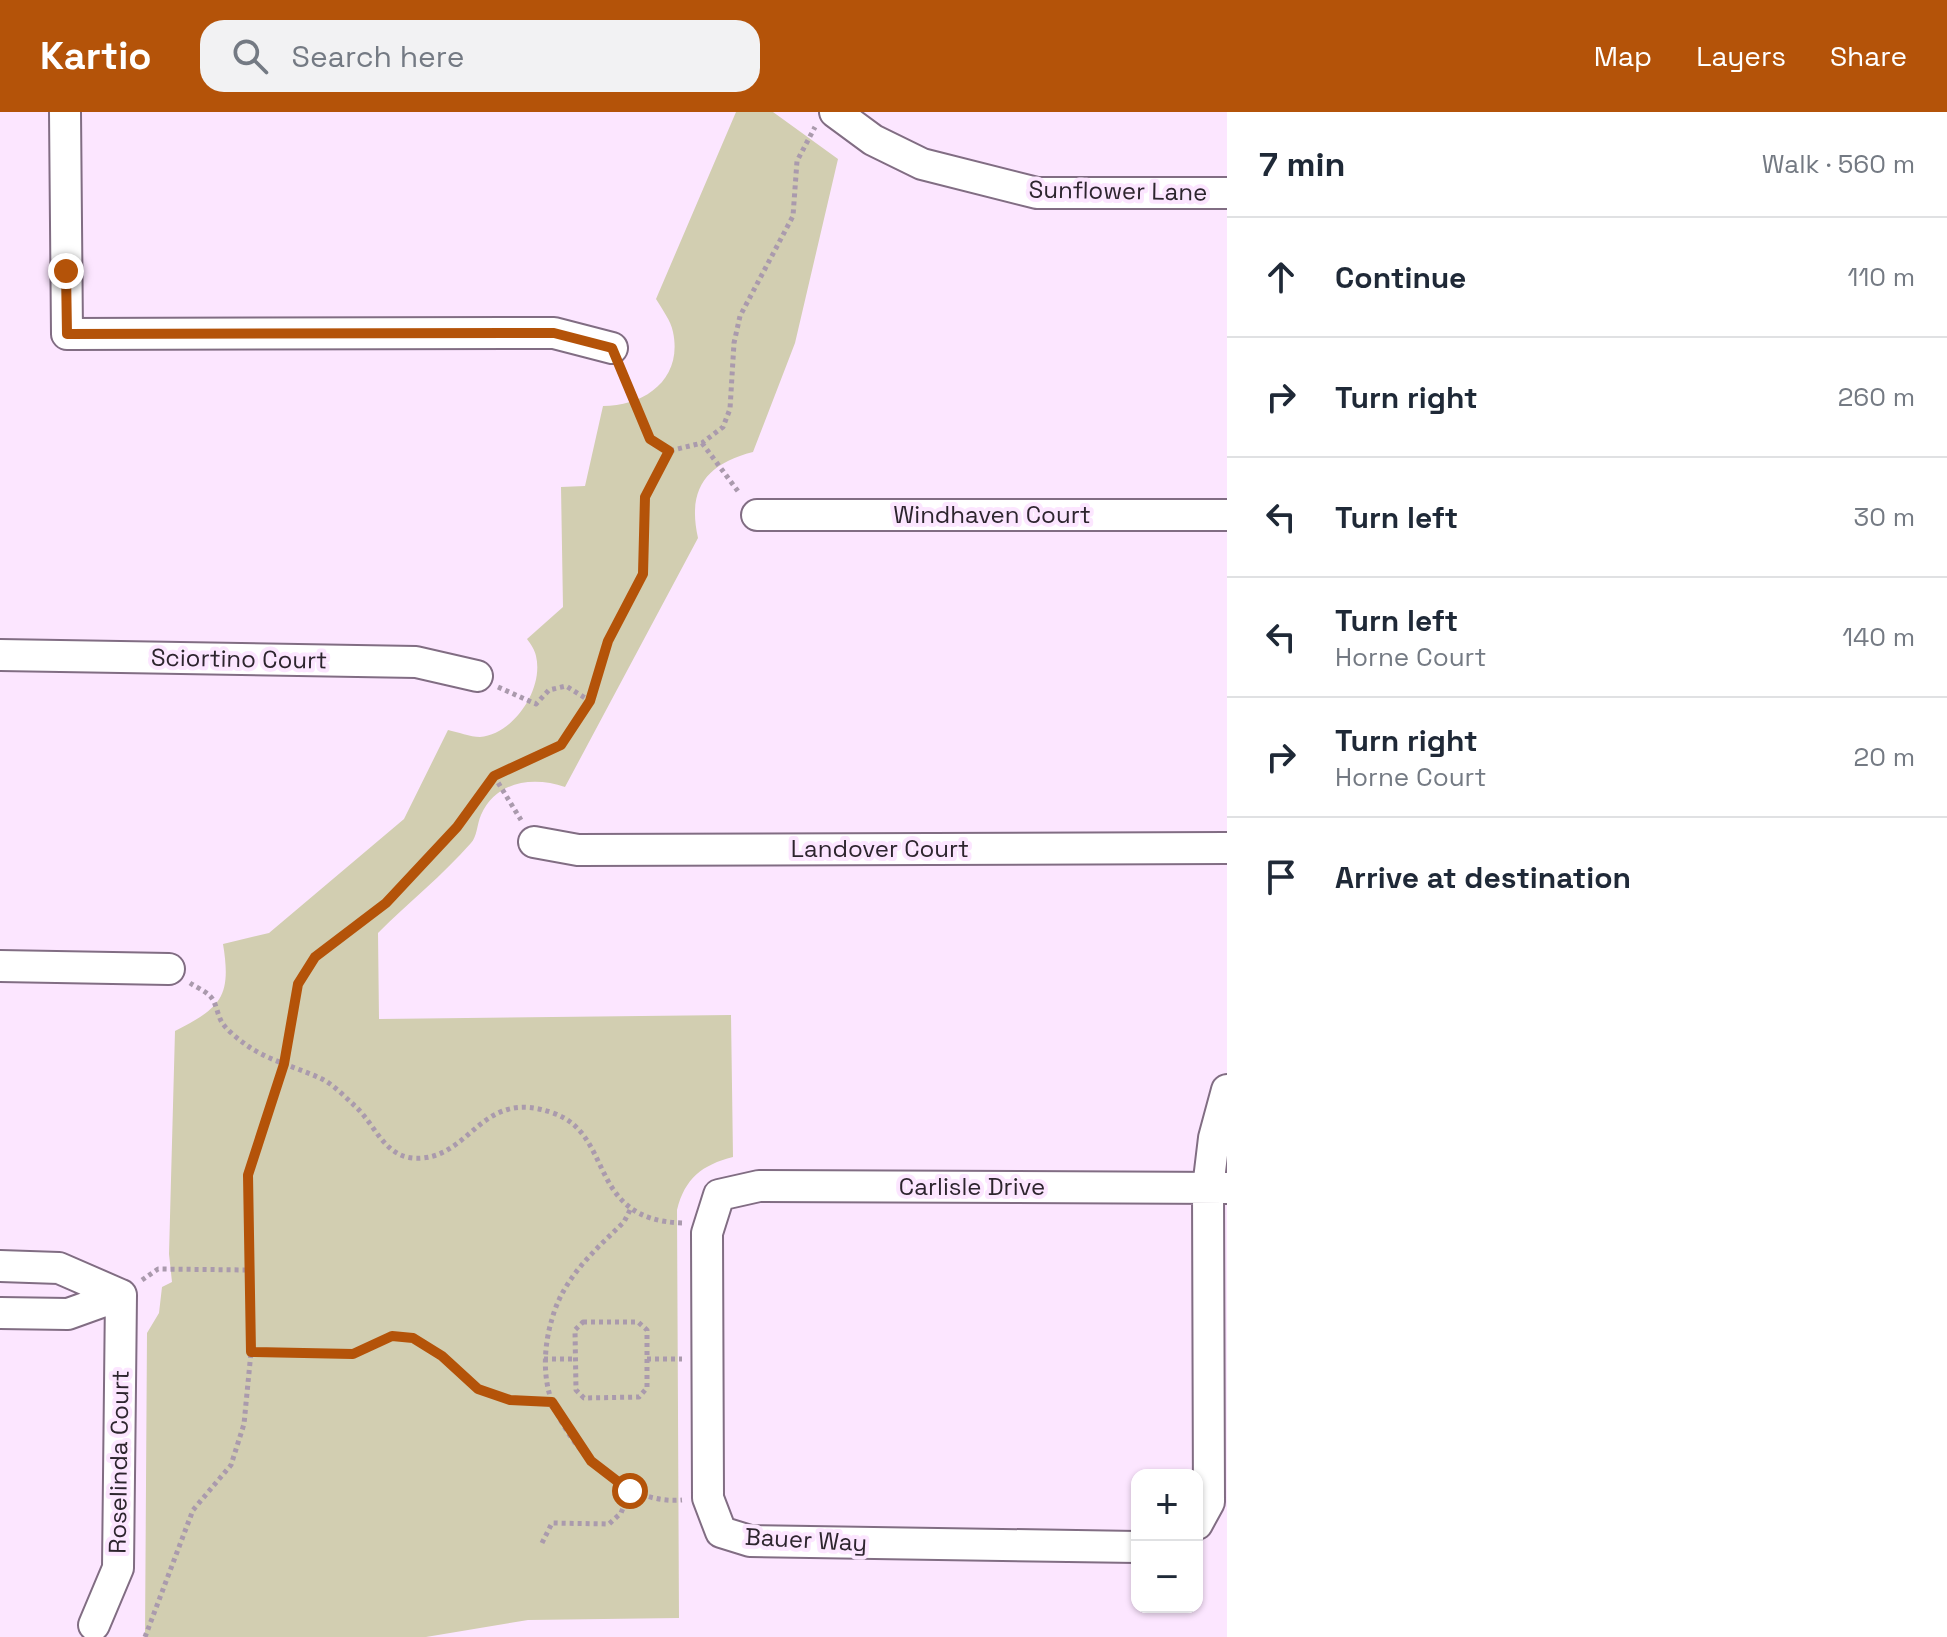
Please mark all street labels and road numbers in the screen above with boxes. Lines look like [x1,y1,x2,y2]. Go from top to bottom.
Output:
street label: Sunflower Lane [1028,173,1208,208]
street label: Windhaven Court [893,499,1091,530]
street label: Sciortino Court [151,641,328,676]
street label: Landover Court [791,833,969,864]
street label: Carlisle Drive [899,1171,1045,1202]
street label: Roselinda Court [101,1370,136,1554]
street label: Bauer Way [744,1521,868,1558]

